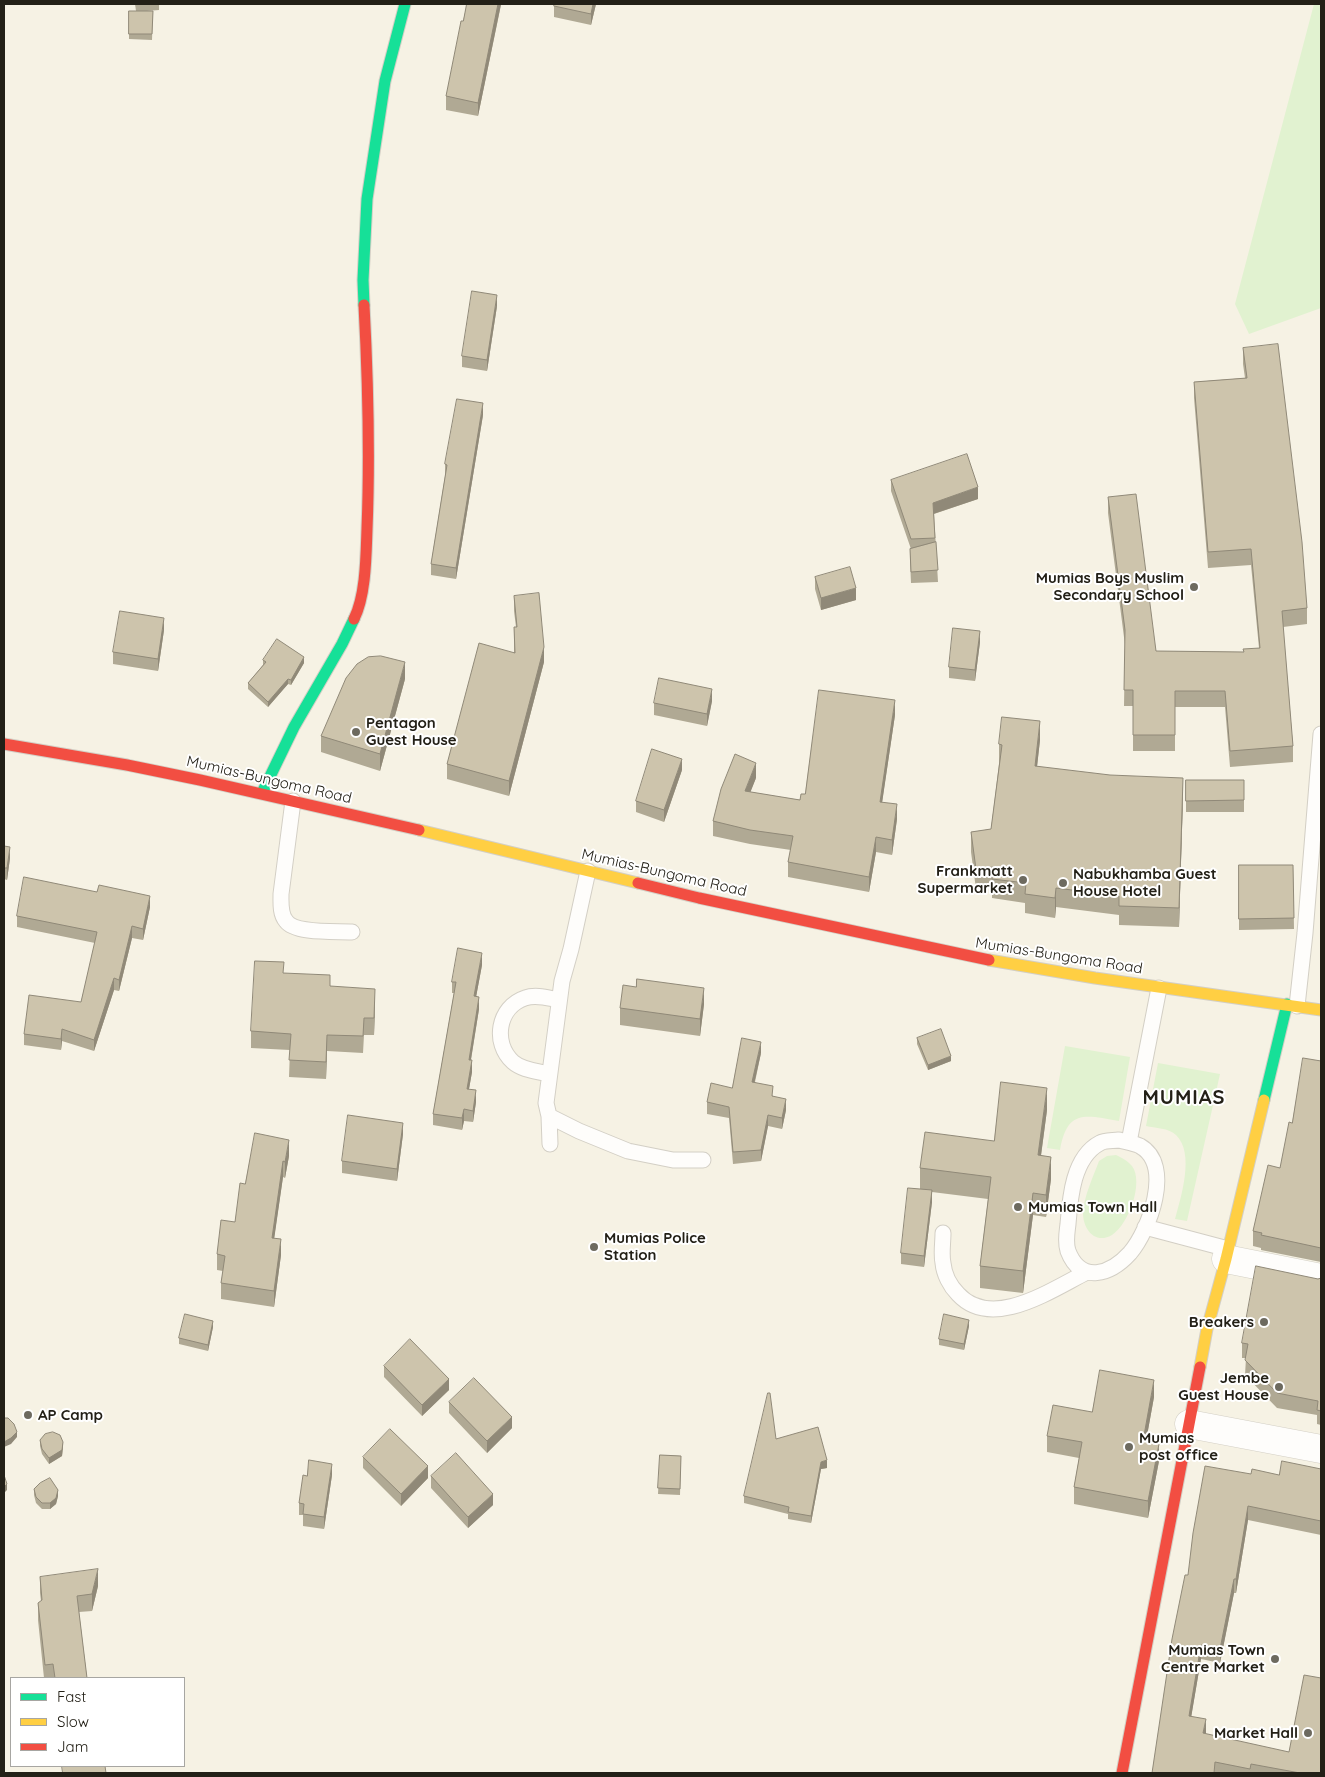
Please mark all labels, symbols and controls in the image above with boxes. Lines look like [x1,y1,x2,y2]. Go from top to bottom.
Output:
place label: Mumias Boys Muslim Secondary School [1036,569,1184,604]
marker: Mumias Boys Muslim Secondary School [1188,581,1200,593]
place label: Pentagon Guest House [366,714,457,749]
marker: Pentagon Guest House [350,726,362,738]
street label: Mumias-Bungoma Road [185,752,353,808]
street label: Mumias-Bungoma Road [580,845,748,901]
place label: Frankmatt Supermarket [918,862,1013,897]
place label: Nabukhamba Guest House Hotel [1073,865,1217,900]
marker: Frankmatt Supermarket [1017,874,1029,886]
marker: Nabukhamba Guest House Hotel [1057,877,1069,889]
street label: Mumias-Bungoma Road [974,934,1144,978]
district label: MUMIAS [1142,1086,1226,1110]
place label: Mumias Town Hall [1028,1198,1157,1216]
marker: Mumias Town Hall [1012,1201,1024,1213]
place label: Mumias Police Station [604,1229,706,1264]
marker: Mumias Police Station [588,1241,600,1253]
place label: Breakers [1189,1313,1254,1331]
marker: Breakers [1258,1316,1270,1328]
place label: Jembe Guest House [1178,1369,1269,1404]
marker: Jembe Guest House [1273,1381,1285,1393]
place label: AP Camp [38,1406,103,1424]
marker: AP Camp [22,1409,34,1421]
place label: Mumias post office [1139,1429,1218,1464]
marker: Mumias post office [1123,1441,1135,1453]
place label: Mumias Town Centre Market [1161,1641,1265,1676]
marker: Mumias Town Centre Market [1269,1653,1281,1665]
legend [10,1677,185,1767]
text: Fast [57,1687,86,1706]
text: Slow [57,1712,89,1731]
place label: Market Hall [1214,1724,1298,1742]
marker: Market Hall [1302,1727,1314,1739]
text: Jam [57,1737,88,1756]

